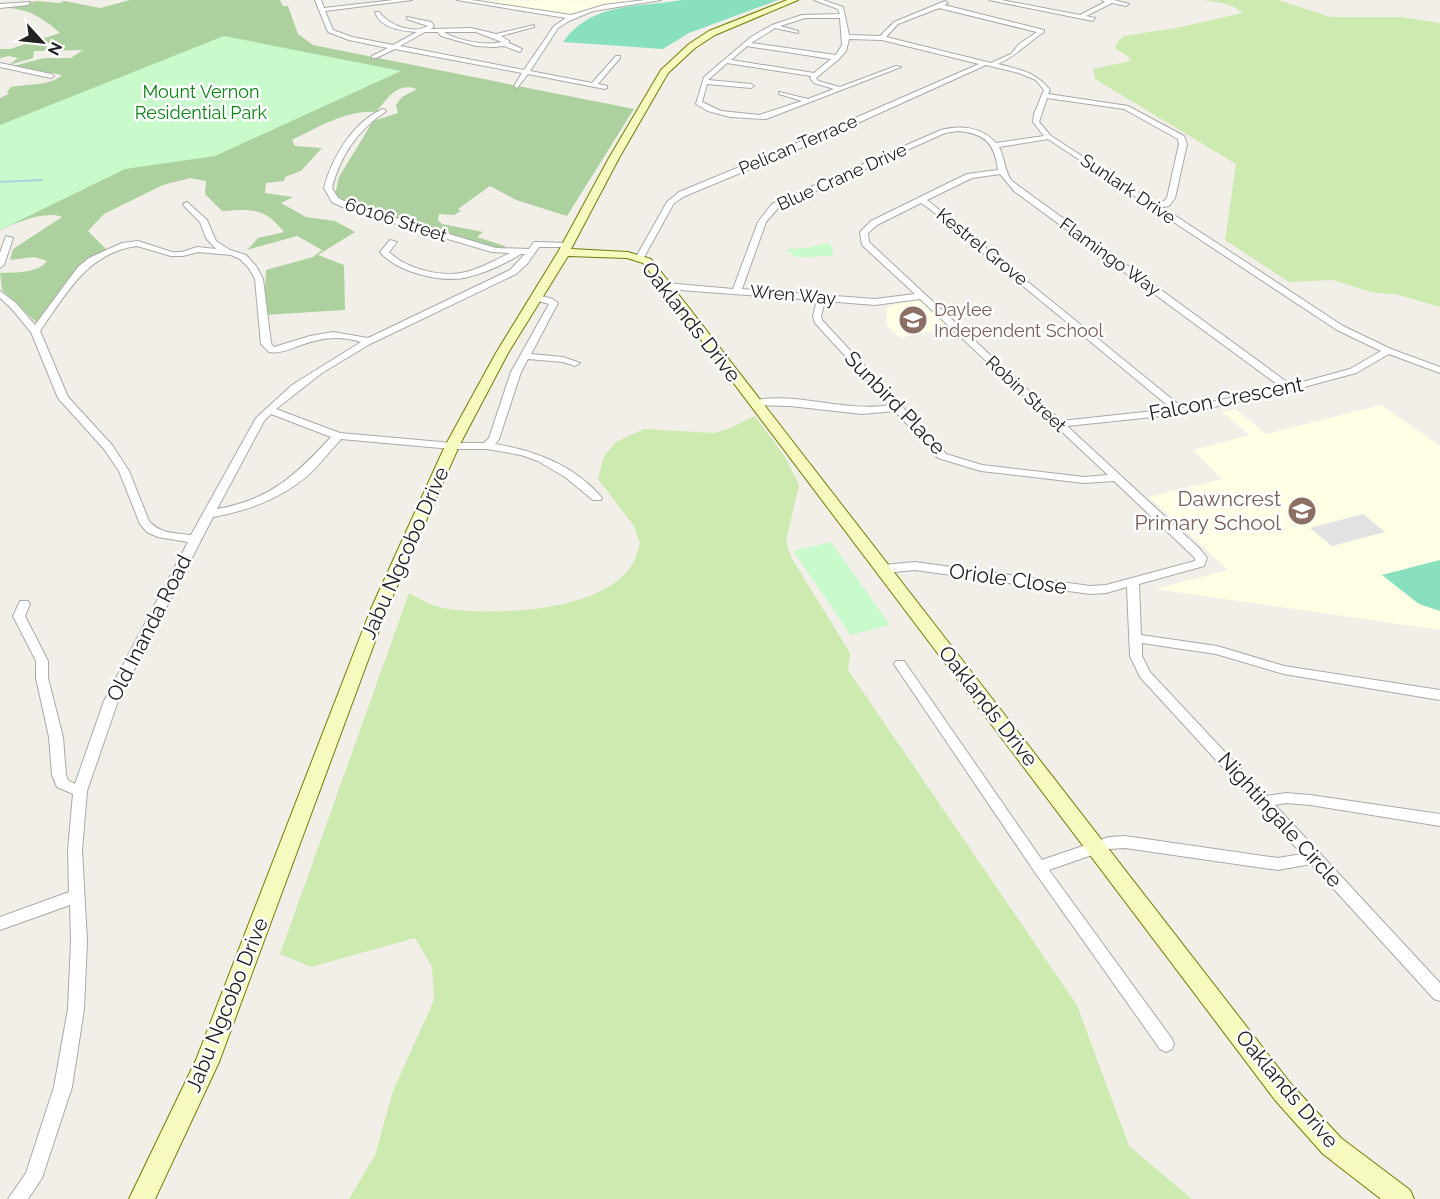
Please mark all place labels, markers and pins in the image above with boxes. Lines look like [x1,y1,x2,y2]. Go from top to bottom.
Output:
place label: Daylee Independent School [934,299,1103,341]
school or university icon: Daylee Independent School [897,304,929,336]
place label: Dawncrest Primary School [1134,486,1281,535]
school or university icon: Dawncrest Primary School [1286,495,1318,527]

